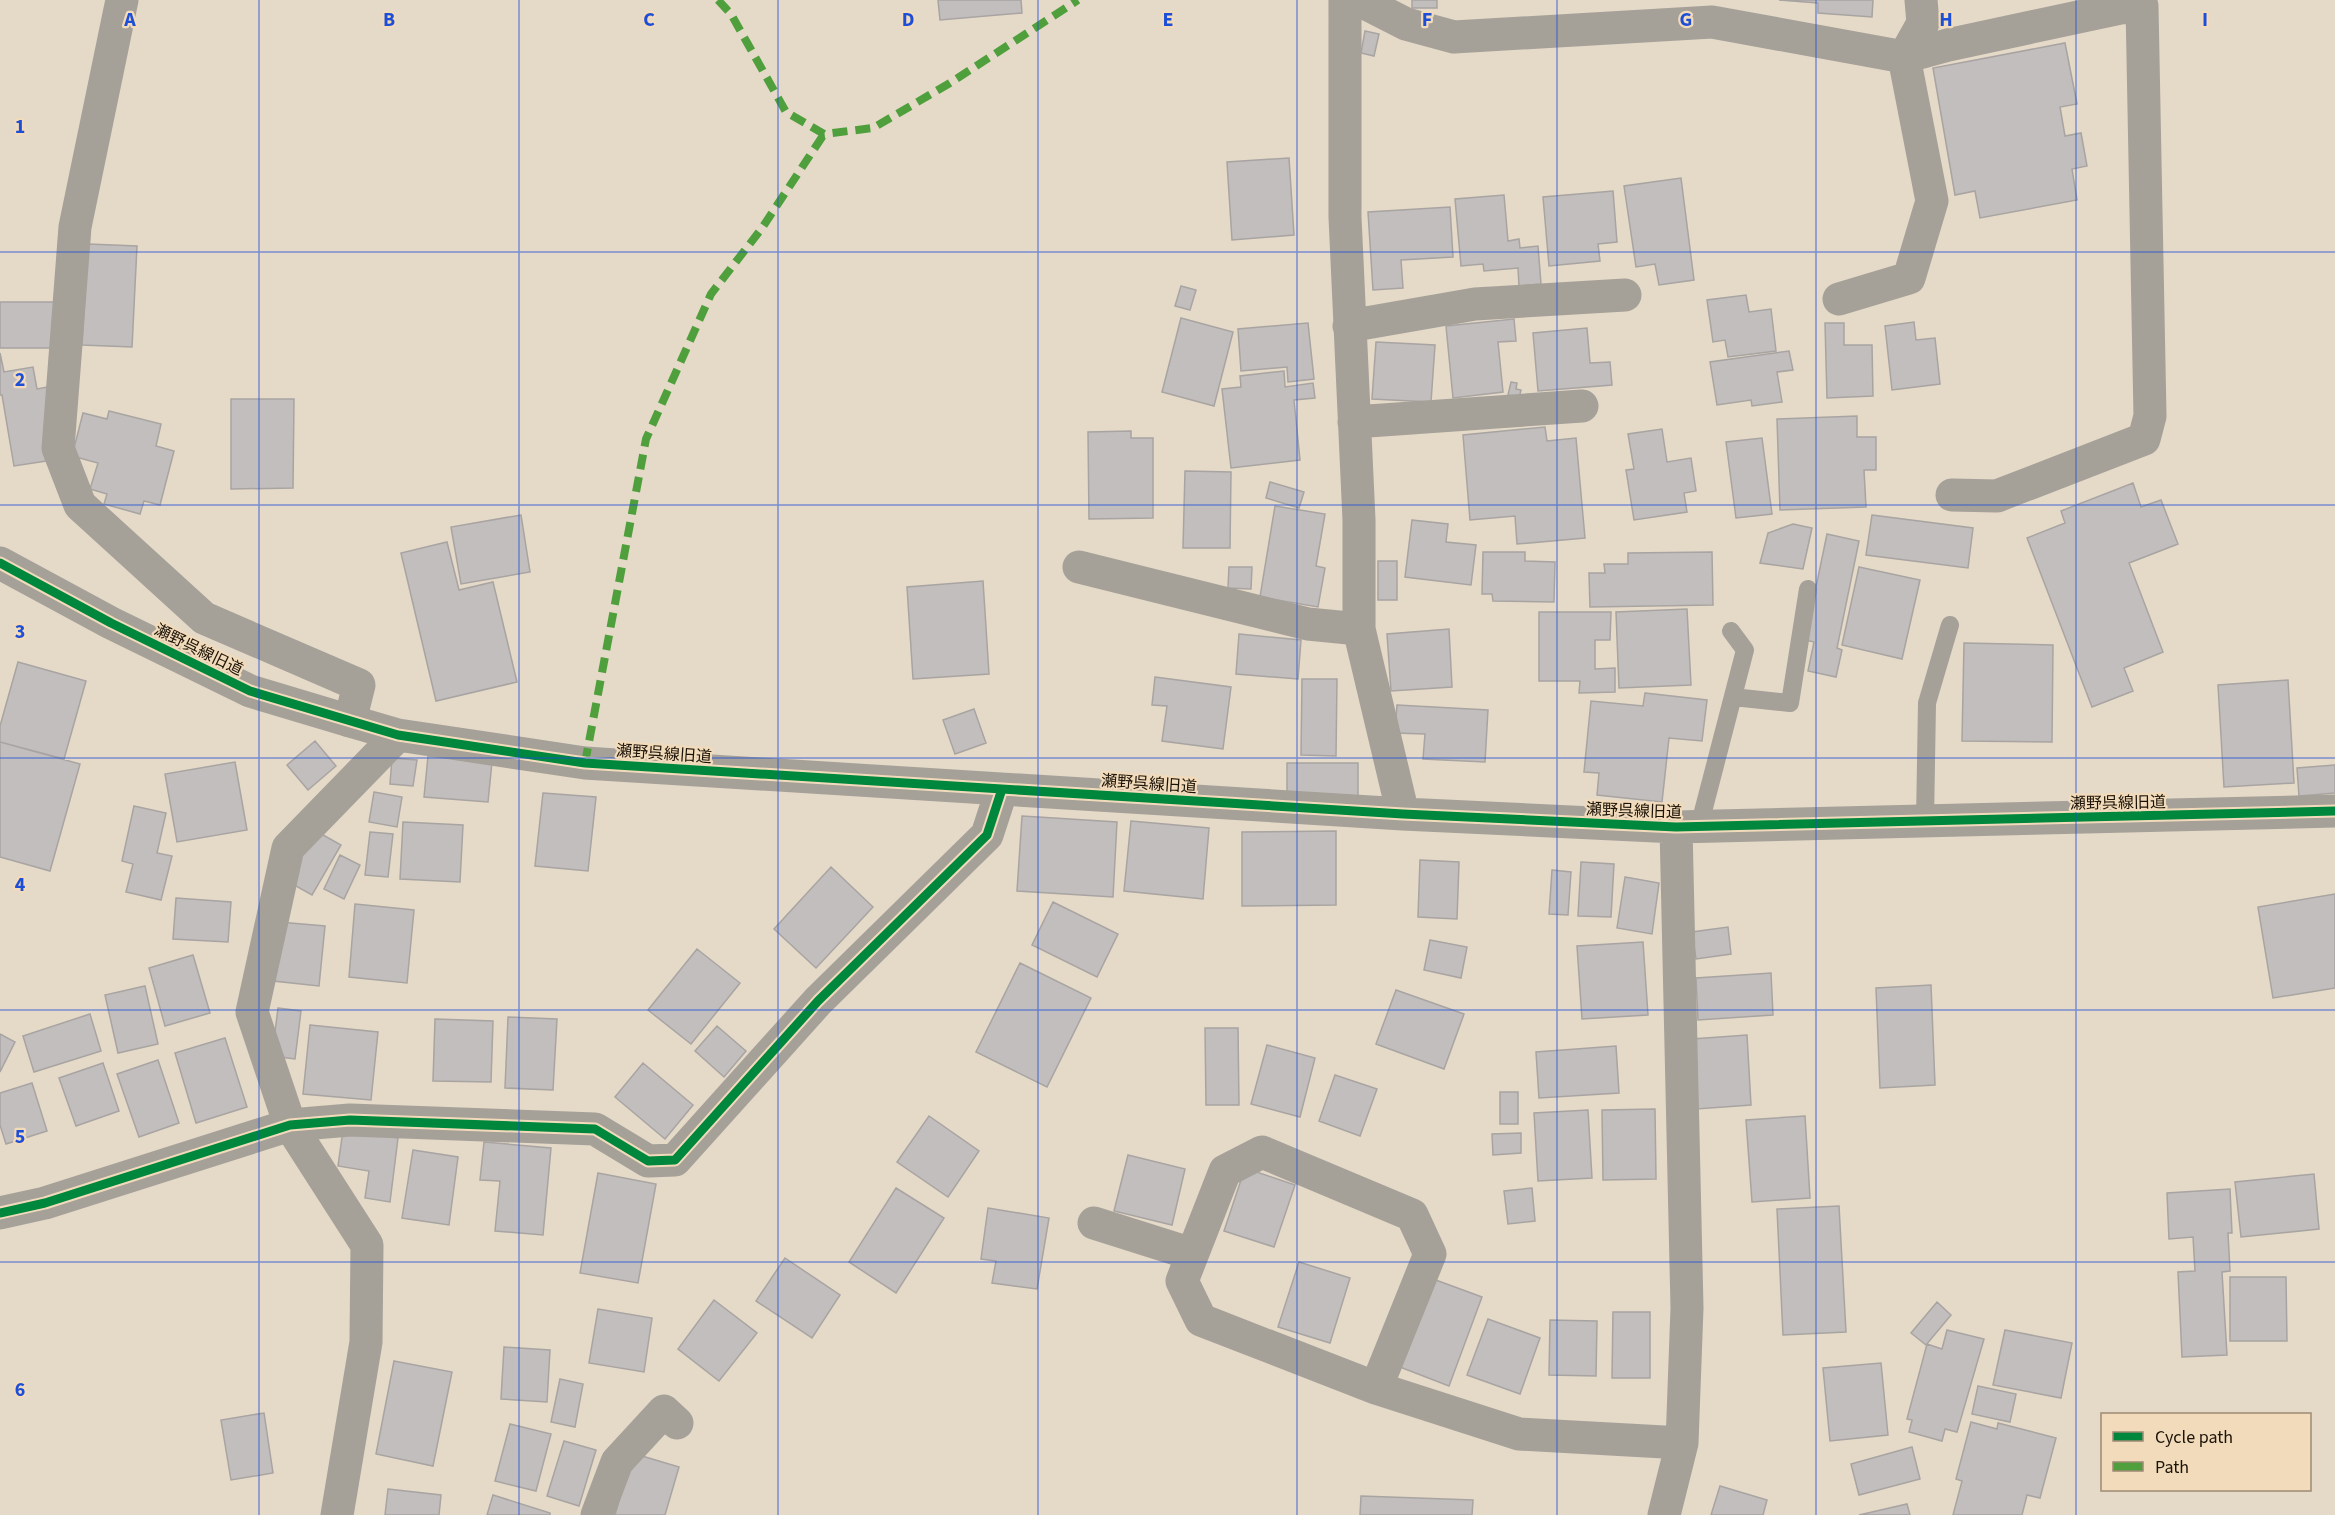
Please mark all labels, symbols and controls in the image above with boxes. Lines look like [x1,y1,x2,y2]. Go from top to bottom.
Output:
text: A [123,6,136,34]
text: B [383,6,395,34]
text: C [643,6,655,34]
text: D [902,6,914,34]
text: E [1163,6,1173,34]
text: F [1422,6,1432,34]
text: G [1680,6,1692,34]
text: H [1939,6,1953,34]
text: I [2202,6,2208,34]
text: 1 [15,113,25,141]
text: 2 [15,366,25,394]
text: 3 [15,618,25,646]
street label: 瀬野呉線旧道 [151,619,247,681]
street label: 瀬野呉線旧道 [615,740,713,768]
street label: 瀬野呉線旧道 [1100,770,1198,798]
street label: 瀬野呉線旧道 [2070,791,2166,815]
street label: 瀬野呉線旧道 [1586,798,1682,824]
text: 4 [15,871,26,899]
text: 5 [15,1123,25,1151]
text: 6 [15,1376,25,1404]
legend [2101,1413,2311,1491]
text: Cycle path [2155,1425,2233,1450]
text: Path [2155,1455,2189,1480]

